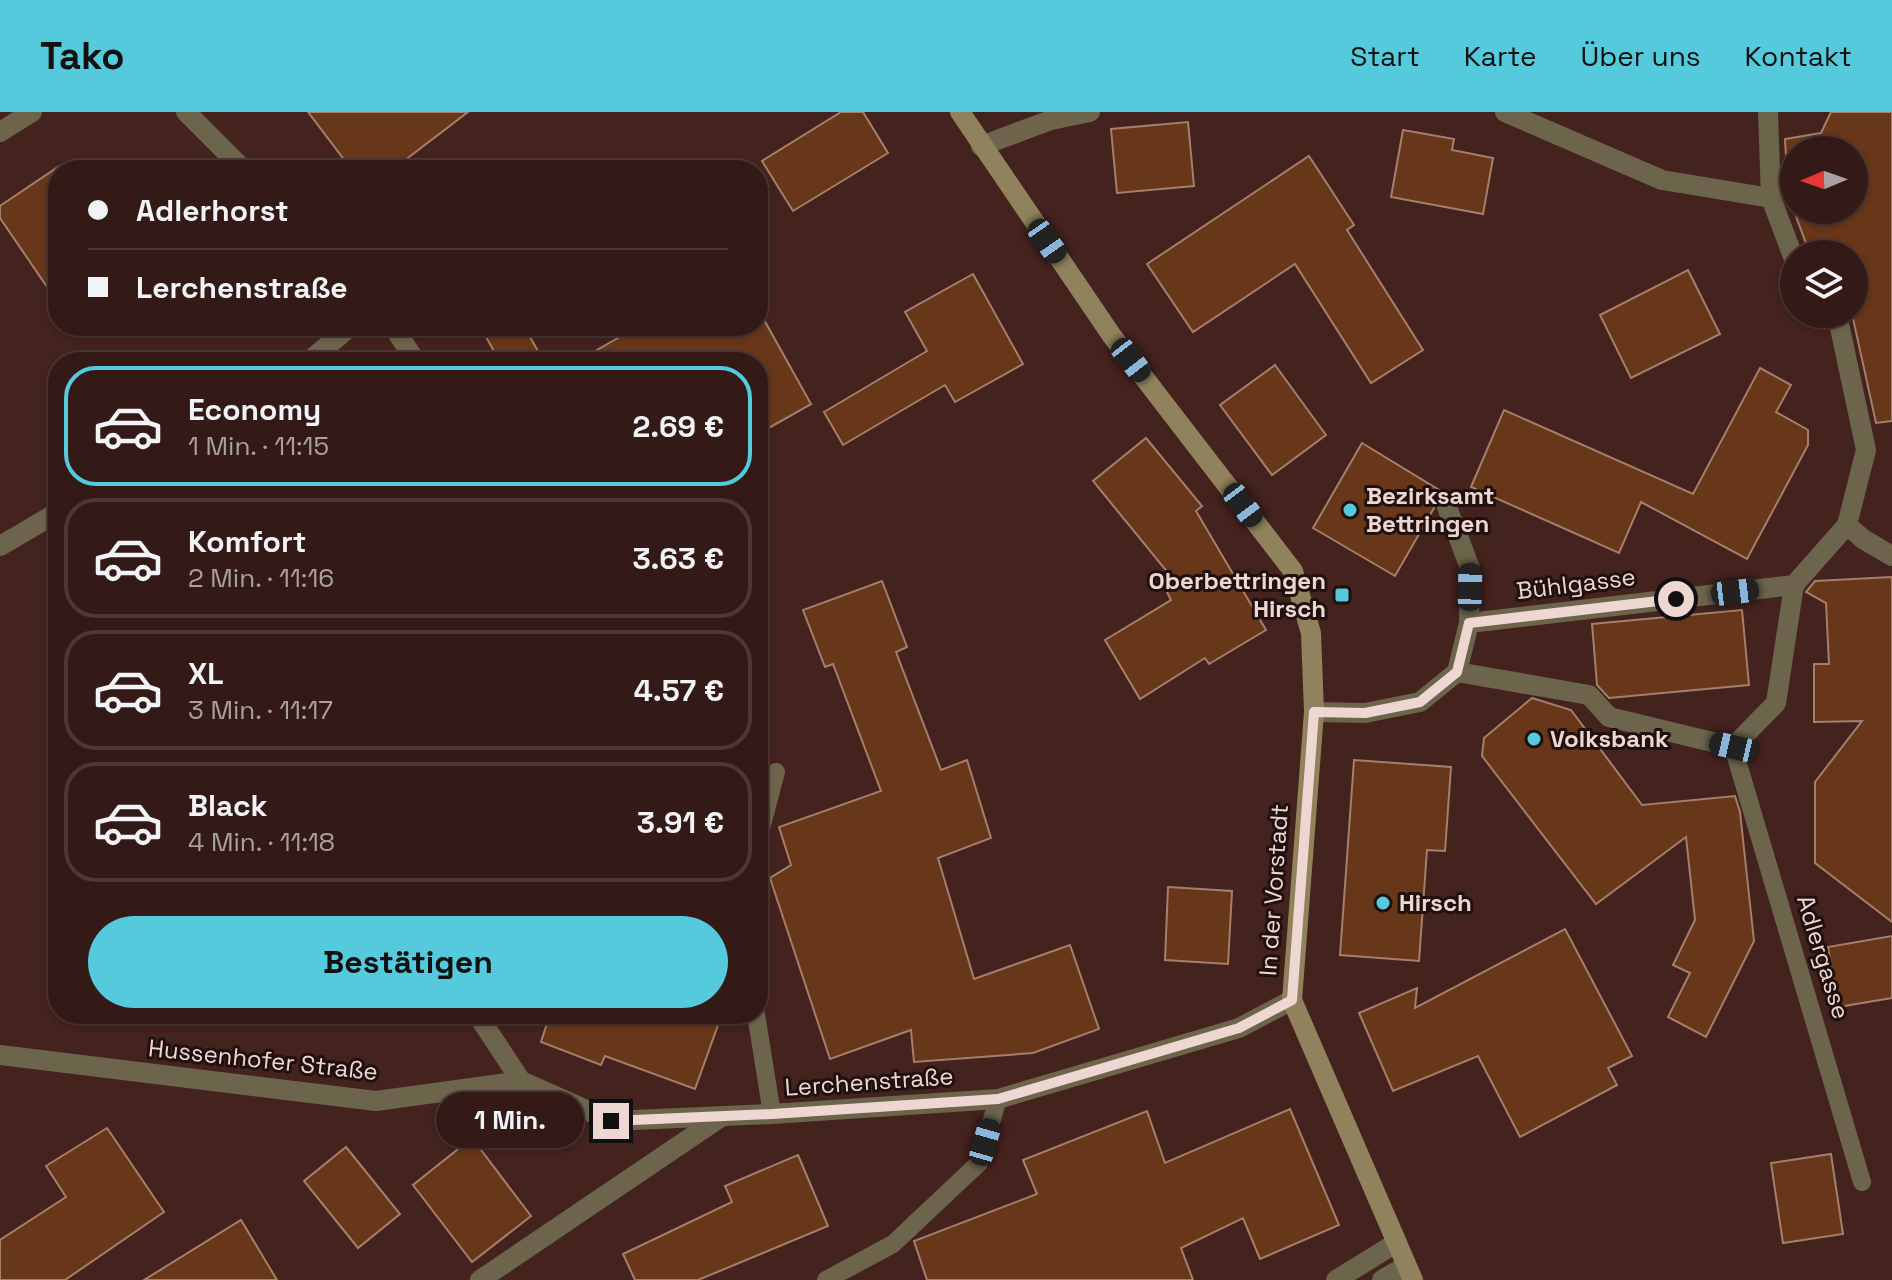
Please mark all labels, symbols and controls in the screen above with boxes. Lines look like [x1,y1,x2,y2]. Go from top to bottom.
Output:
text: Tako [40,32,125,80]
text: Start [1350,38,1420,74]
text: Karte [1464,38,1536,74]
text: Über uns [1580,38,1701,74]
text: Kontakt [1745,38,1852,74]
north arrow [1780,136,1868,224]
map controls [1780,136,1868,328]
text: Adlerhorst [136,191,289,230]
car [1023,214,1071,268]
button: layers [1780,240,1868,328]
text: Lerchenstraße [136,268,348,307]
car [1107,334,1155,386]
icon: car [92,390,164,462]
text: Economy [188,390,321,429]
text: 2.69 € [633,407,724,446]
text: 1 Min. · 11:15 [188,429,329,463]
car [1219,479,1267,531]
place label: Bezirksamt Bettringen [1366,480,1495,539]
marker: Bezirksamt Bettringen [1341,501,1359,519]
icon: car [92,522,164,594]
text: Komfort [188,522,306,561]
text: 3.63 € [632,539,724,578]
text: 2 Min. · 11:16 [188,561,334,595]
street label: Bühlgasse [1515,561,1637,606]
car [1458,563,1482,611]
place label: Oberbettringen Hirsch [1149,565,1326,624]
car [1710,577,1760,607]
route start [1658,581,1694,617]
marker: Oberbettringen Hirsch [1333,586,1351,604]
icon: car [92,654,164,726]
text: XL [188,654,224,693]
text: 4.57 € [634,671,724,710]
text: 3 Min. · 11:17 [188,693,333,727]
place label: Volksbank [1550,723,1669,754]
marker: Volksbank [1525,730,1543,748]
car [1707,730,1759,764]
icon: car [92,786,164,858]
text: Black [188,786,267,825]
text: 3.91 € [637,803,724,842]
street label: In der Vorstadt [1252,803,1295,977]
text: 4 Min. · 11:18 [188,825,335,859]
place label: Hirsch [1399,887,1472,918]
street label: Adlergasse [1790,891,1857,1023]
marker: Hirsch [1374,894,1392,912]
button: Bestätigen [88,916,728,1008]
street label: Hussenhofer Straße [147,1032,379,1087]
street label: Lerchenstraße [784,1060,954,1103]
callout: 1 Min. [435,1093,583,1149]
text: 1 Min. [474,1103,546,1137]
route end [593,1103,629,1139]
car [967,1116,1003,1168]

